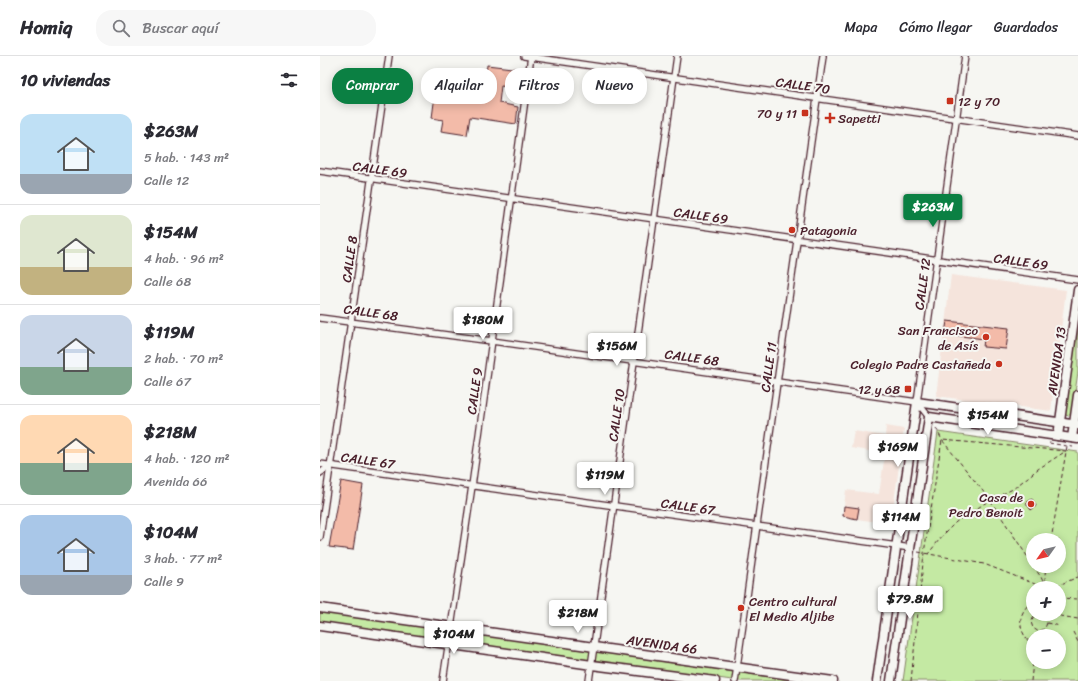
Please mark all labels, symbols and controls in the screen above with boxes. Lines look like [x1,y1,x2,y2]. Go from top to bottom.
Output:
search box [96,10,376,46]
text: Homiq [20,11,72,44]
text: Buscar aquí [142,15,219,41]
text: Mapa [844,15,877,40]
text: Cómo llegar [899,15,972,40]
text: Guardados [994,15,1058,40]
icon: search [110,17,132,39]
text: 10 viviendas [20,65,110,95]
chip: Comprar [332,68,413,104]
chip: Alquilar [421,68,497,104]
chip: Filtros [505,68,574,104]
chip: Nuevo [582,68,647,104]
icon: filters [278,69,300,91]
street label: CALLE 70 [774,70,832,101]
place label: 12 y 70 [958,90,1000,113]
marker: 12 y 70 [945,96,955,106]
place label: 70 y 11 [757,102,797,125]
place label: Sapetti [838,107,881,130]
marker: 70 y 11 [800,108,810,118]
marker: Sapetti [825,113,835,123]
text: $263M [144,116,198,146]
icon: home [52,130,100,178]
text: 5 hab. · 143 m² [144,146,229,169]
street label: CALLE 69 [351,154,409,185]
text: Calle 12 [144,169,189,192]
pin: $263M [905,194,961,228]
text: $263M [912,195,954,218]
street label: CALLE 69 [672,200,730,231]
text: $154M [144,217,198,247]
place label: Patagonia [800,219,857,242]
marker: Patagonia [787,225,797,235]
icon: home [52,231,100,279]
street label: CALLE 8 [335,234,364,284]
street label: CALLE 69 [992,246,1050,277]
text: 4 hab. · 96 m² [144,247,224,270]
street label: CALLE 12 [907,256,938,312]
text: Calle 68 [144,270,191,293]
street label: CALLE 68 [342,297,400,328]
pin: $180M [455,307,511,341]
text: $180M [463,308,504,331]
text: $119M [144,317,194,347]
place label: San Francisco de Asís [898,319,979,357]
street label: AVENIDA 13 [1040,325,1073,398]
icon: home [52,331,100,379]
marker: San Francisco de Asís [981,332,991,342]
pin: $156M [589,333,645,367]
text: $156M [597,334,637,357]
street label: CALLE 11 [754,340,783,394]
street label: CALLE 68 [663,342,721,373]
text: 2 hab. · 70 m² [144,347,223,370]
place label: Colegio Padre Castañeda [850,353,991,376]
marker: Colegio Padre Castañeda [994,359,1004,369]
street label: CALLE 9 [460,366,489,416]
text: Calle 67 [144,370,191,393]
place label: 12 y 68 [858,378,900,401]
marker: 12 y 68 [903,384,913,394]
street label: CALLE 10 [601,387,632,443]
pin: $154M [960,402,1016,436]
text: $154M [967,403,1009,426]
text: $218M [144,417,197,447]
icon: home [52,431,100,479]
pin: $169M [870,434,926,468]
text: $169M [878,435,918,458]
street label: CALLE 67 [340,445,398,476]
text: 4 hab. · 120 m² [144,447,230,470]
pin: $119M [577,462,633,496]
text: $119M [586,463,624,486]
text: Avenida 66 [144,470,207,493]
place label: Casa de Pedro Benoit [949,486,1023,524]
street label: CALLE 67 [660,491,718,522]
marker: Casa de Pedro Benoit [1026,499,1036,509]
pin: $114M [873,504,929,538]
text: $114M [882,505,920,528]
text: $104M [144,517,198,547]
icon: home [52,531,100,579]
north arrow [1026,533,1066,573]
map controls [1026,533,1066,669]
text: 3 hab. · 77 m² [144,547,222,570]
text: Calle 9 [144,570,184,593]
button: + [1026,581,1066,621]
pin: $79.8M [877,586,943,620]
text: $79.8M [887,587,933,610]
place label: Centro cultural El Medio Aljibe [749,590,837,628]
pin: $218M [550,600,606,634]
text: $218M [558,601,598,624]
marker: Centro cultural El Medio Aljibe [736,603,746,613]
pin: $104M [426,621,482,655]
text: $104M [433,622,475,645]
street label: AVENIDA 66 [624,628,699,661]
button: − [1026,629,1066,669]

